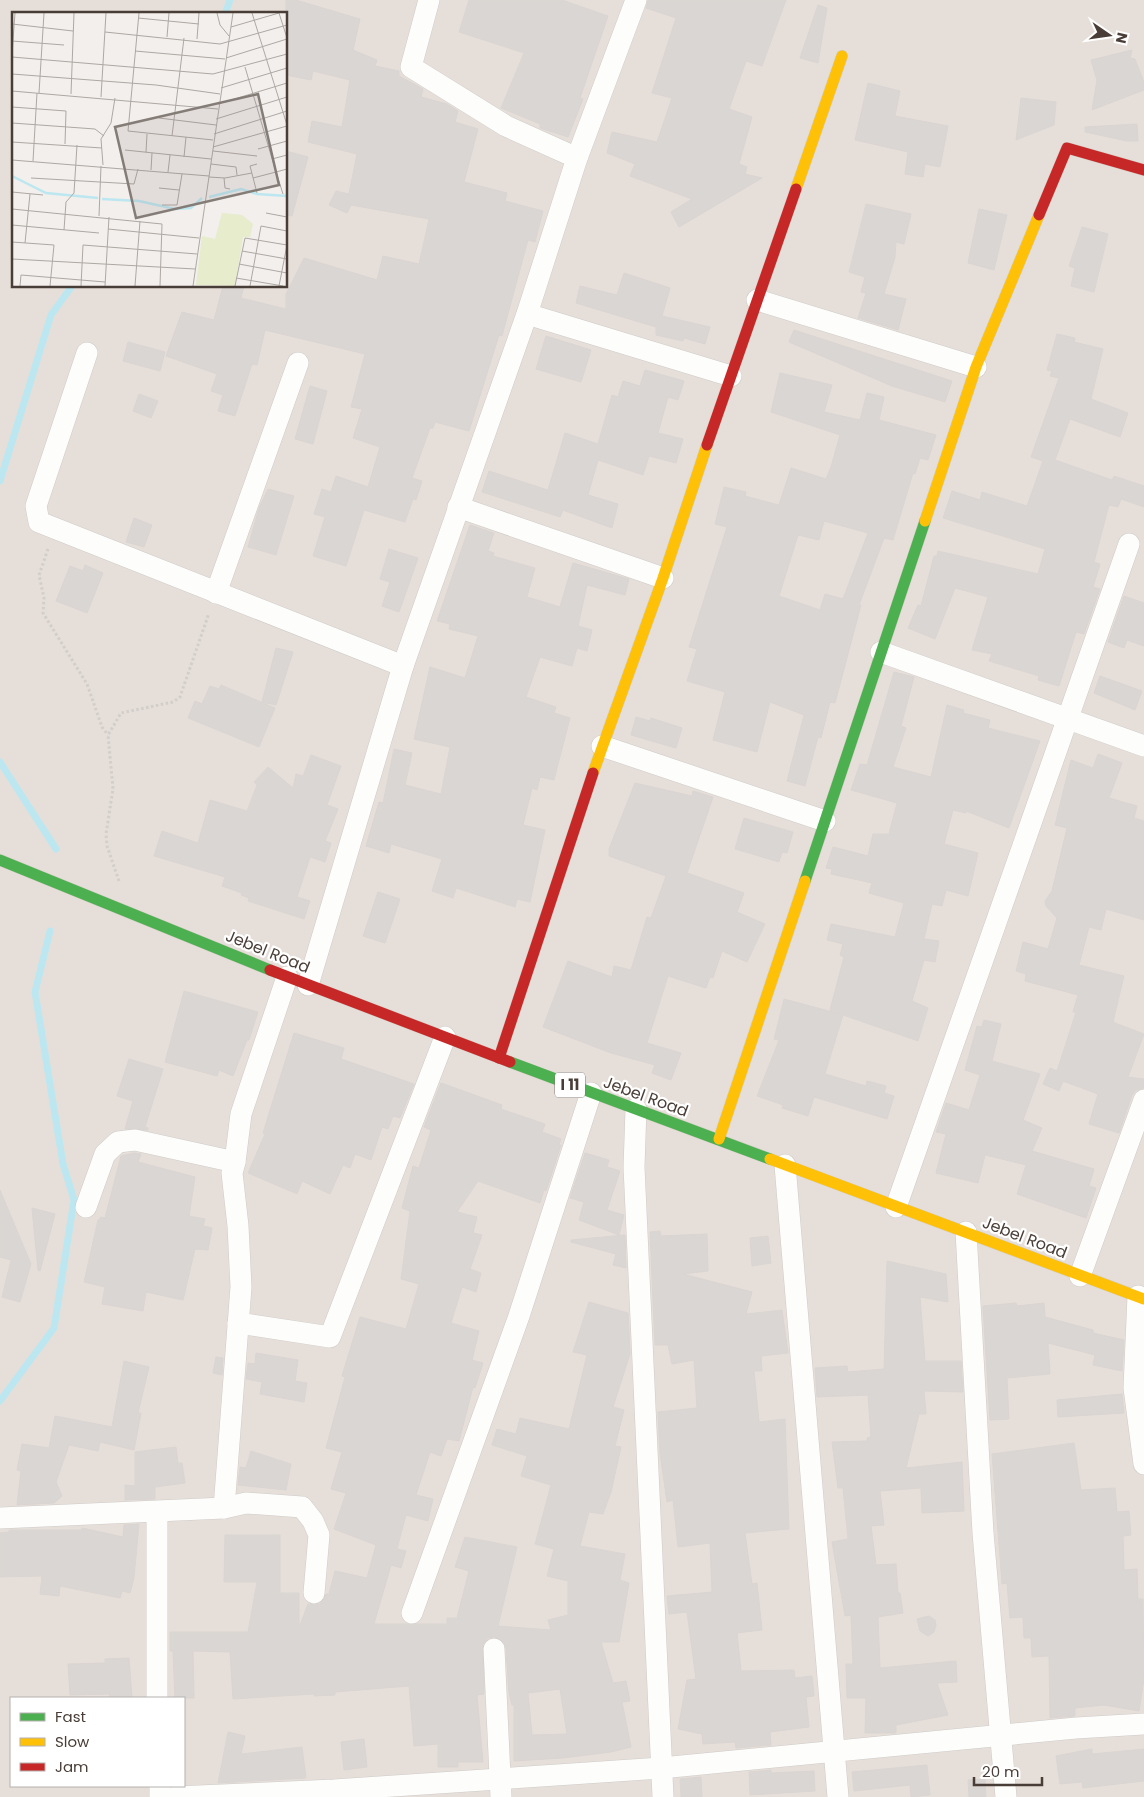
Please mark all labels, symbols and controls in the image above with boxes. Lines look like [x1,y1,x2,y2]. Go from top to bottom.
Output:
north arrow [1084,10,1134,60]
inset map [12,12,288,288]
text: N [1111,31,1133,45]
street label: Jebel Road [222,924,313,979]
street label: Jebel Road [600,1070,692,1122]
road number: I 11 [555,1072,585,1098]
street label: Jebel Road [979,1211,1070,1264]
legend [10,1697,185,1787]
text: Fast [55,1706,86,1727]
text: Slow [55,1731,90,1752]
scale bar [974,1754,1042,1786]
text: Jam [55,1756,89,1777]
text: 20 m [982,1761,1020,1782]

